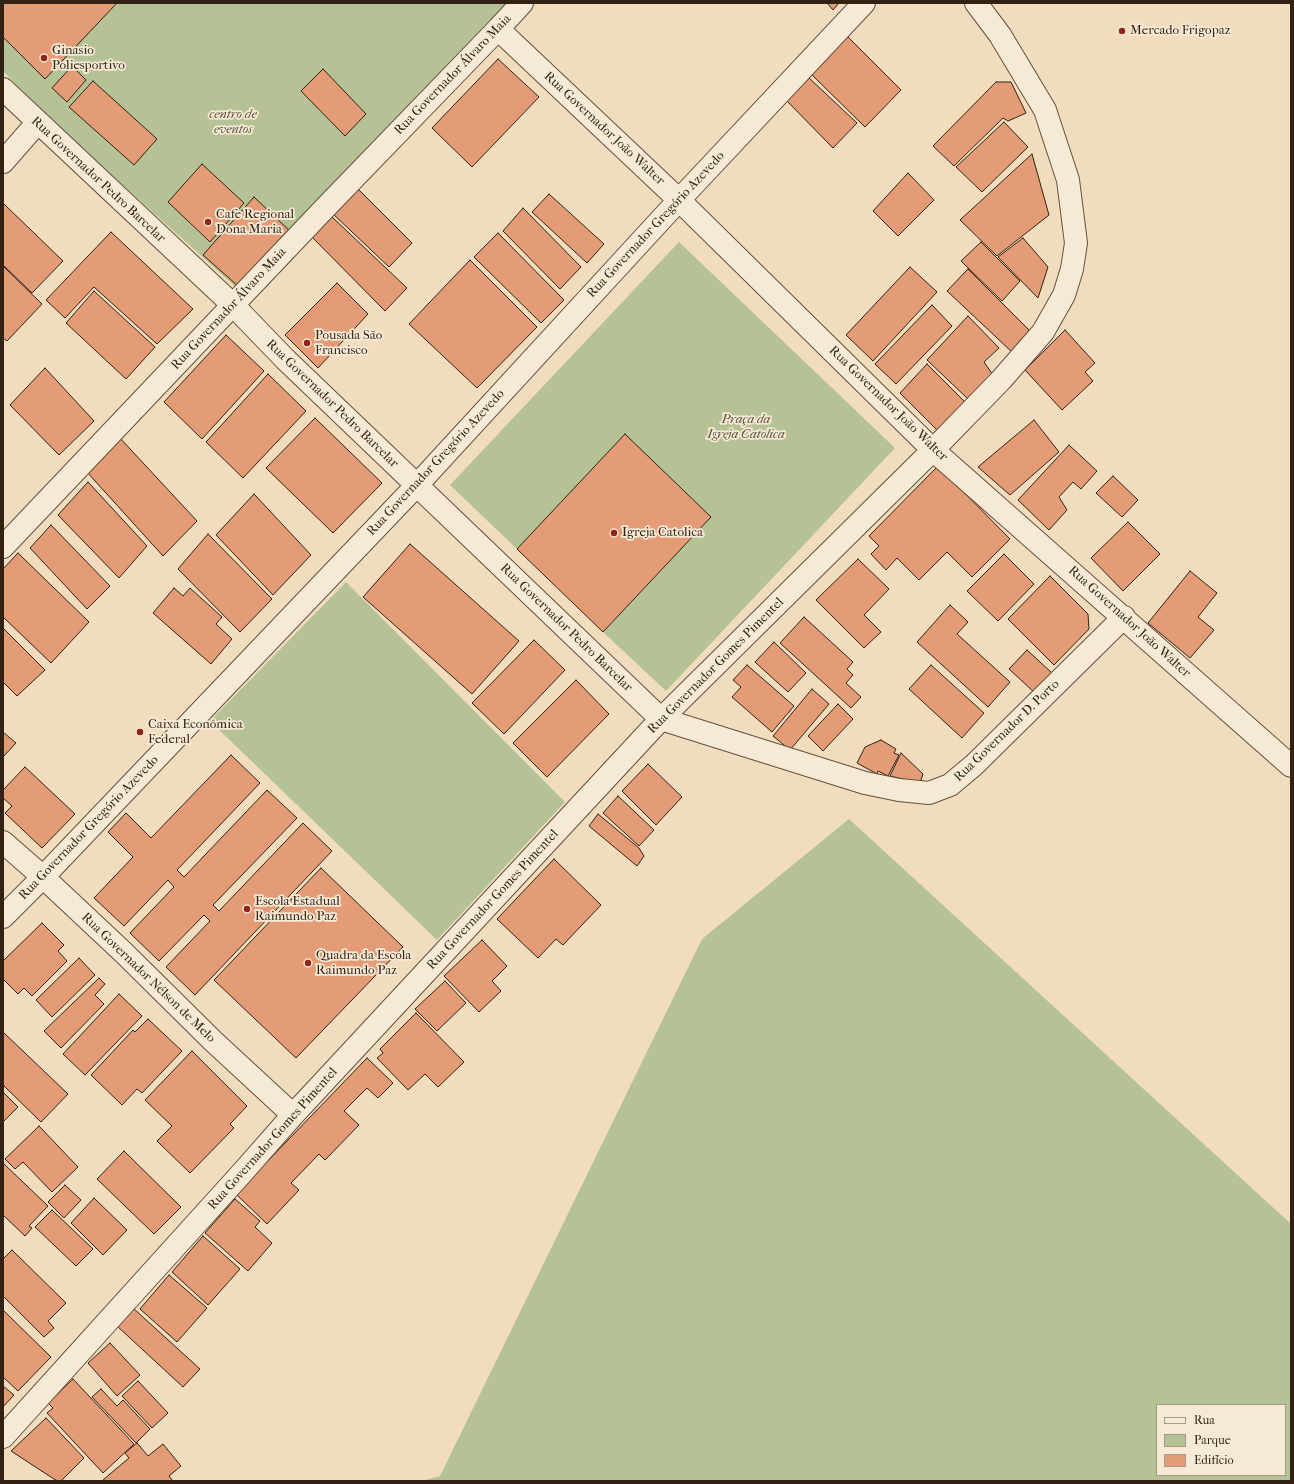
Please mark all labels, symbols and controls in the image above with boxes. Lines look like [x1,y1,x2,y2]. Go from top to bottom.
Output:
street label: Rua Governador Álvaro Maia [391,12,515,138]
place label: Mercado Frigopaz [1130,23,1230,39]
marker: Mercado Frigopaz [1117,26,1127,36]
place label: Ginasio Poliesportivo [52,43,125,74]
marker: Ginasio Poliesportivo [39,53,49,63]
street label: Rua Governador João Walter [540,69,668,189]
park label: centro de eventos [209,107,257,138]
street label: Rua Governador Pedro Barcelar [28,114,168,246]
street label: Rua Governador Gregório Azevedo [584,149,728,301]
place label: Cafe Regional Dona Maria [216,207,294,238]
marker: Cafe Regional Dona Maria [203,217,213,227]
street label: Rua Governador Álvaro Maia [168,245,290,373]
place label: Pousada São Francisco [315,328,382,359]
street label: Rua Governador Pedro Barcelar [263,337,401,471]
marker: Pousada São Francisco [302,338,312,348]
street label: Rua Governador João Walter [825,343,951,465]
street label: Rua Governador Gregório Azevedo [364,387,508,539]
park label: Praça da Igreja Catolica [707,412,785,443]
place label: Igreja Catolica [622,525,703,541]
marker: Igreja Catolica [609,528,619,538]
street label: Rua Governador Pedro Barcelar [497,561,635,695]
street label: Rua Governador João Walter [1065,563,1193,681]
street label: Rua Governador Gomes Pimentel [645,595,787,737]
street label: Rua Governador D. Porto [951,677,1063,785]
place label: Caixa Econômica Federal [148,717,243,748]
marker: Caixa Econômica Federal [135,727,145,737]
street label: Rua Governador Gregório Azevedo [16,753,162,903]
street label: Rua Governador Gomes Pimentel [424,827,562,973]
place label: Escola Estadual Raimundo Paz [255,894,340,925]
marker: Escola Estadual Raimundo Paz [242,904,252,914]
street label: Rua Governador Nélson de Melo [78,910,218,1046]
place label: Quadra da Escola Raimundo Paz [316,948,411,979]
marker: Quadra da Escola Raimundo Paz [303,958,313,968]
street label: Rua Governador Gomes Pimentel [205,1065,341,1213]
legend [1156,1404,1286,1476]
text: Rua [1194,1413,1215,1427]
text: Parque [1194,1433,1231,1447]
text: Edifício [1194,1453,1234,1467]

